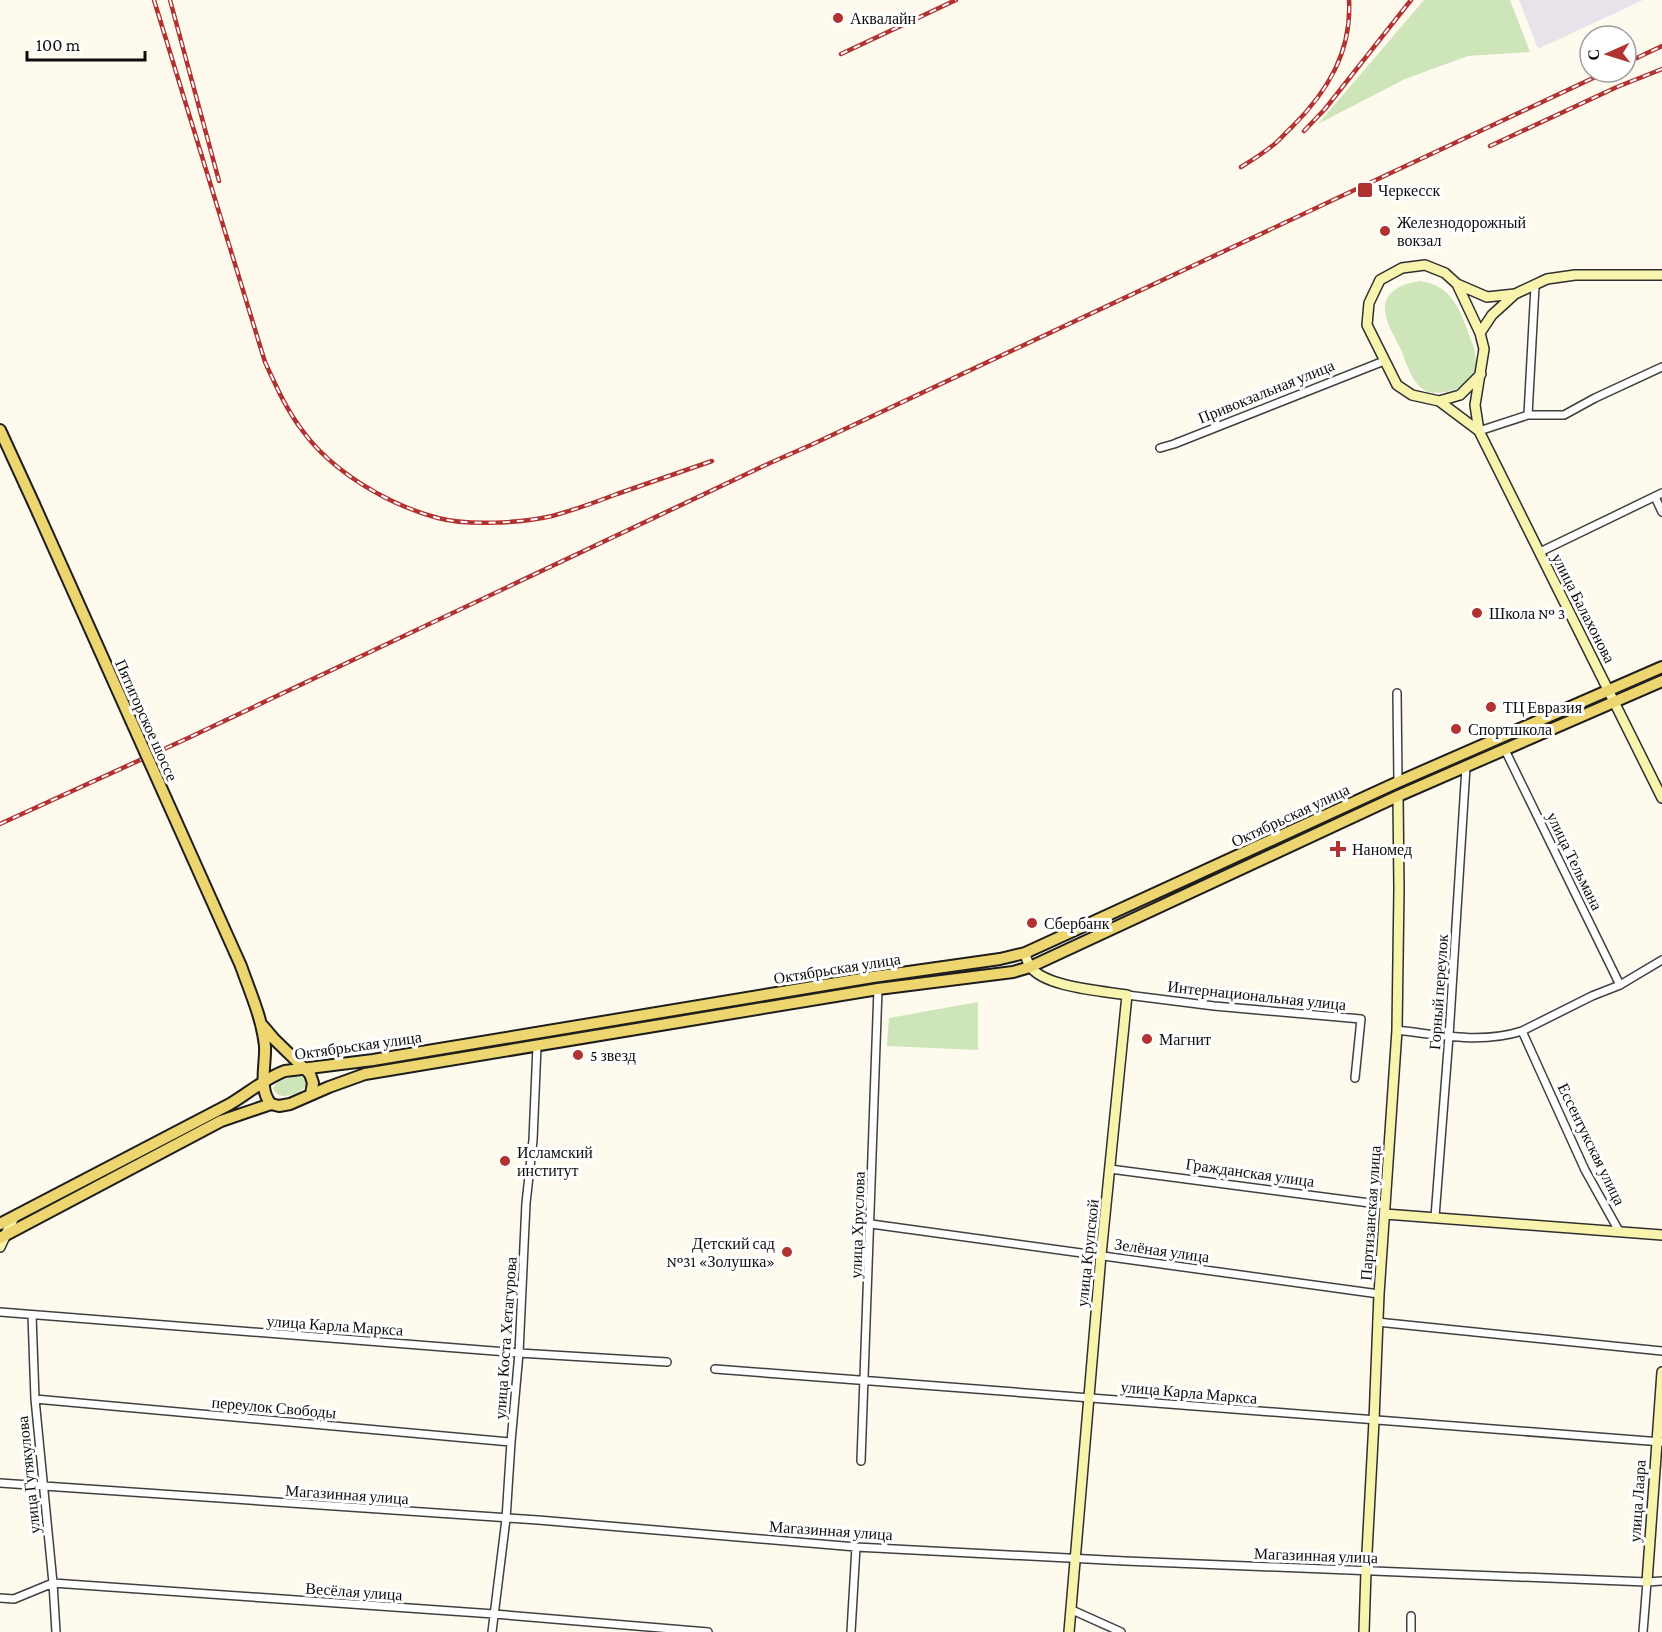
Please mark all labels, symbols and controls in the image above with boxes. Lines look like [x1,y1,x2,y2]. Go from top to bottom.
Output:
place label: Аквалайн [850,10,917,27]
marker: Аквалайн [831,11,845,25]
scale bar [27,24,146,62]
north arrow [1578,24,1638,84]
text: 100 m [36,35,81,55]
text: С [1585,49,1602,61]
marker: Черкесск [1356,181,1374,199]
place label: Черкесск [1378,182,1441,200]
place label: Железнодорожный вокзал [1397,214,1526,249]
marker: Железнодорожный вокзал [1378,224,1392,238]
street label: Привокзальная улица [1196,356,1337,428]
street label: улица Балахонова [1548,551,1618,666]
place label: Школа № 3 [1489,605,1565,622]
marker: Школа № 3 [1470,606,1484,620]
street label: Пятигорское шоссе [111,657,181,784]
place label: ТЦ Евразия [1503,699,1583,717]
marker: ТЦ Евразия [1484,700,1498,714]
place label: Спортшкола [1468,721,1552,739]
marker: Спортшкола [1449,722,1463,736]
street label: Октябрьская улица [1228,781,1352,851]
street label: улица Тельмана [1543,809,1606,913]
marker: Наномед [1329,840,1347,858]
place label: Наномед [1352,841,1412,859]
place label: Сбербанк [1044,915,1110,933]
marker: Сбербанк [1025,916,1039,930]
street label: Горный переулок [1426,933,1452,1051]
street label: Октябрьская улица [772,950,902,988]
street label: Интернациональная улица [1167,978,1347,1014]
street label: Октябрьская улица [293,1028,423,1064]
place label: Магнит [1159,1031,1211,1048]
marker: Магнит [1140,1032,1154,1046]
place label: 5 звезд [590,1047,636,1065]
marker: 5 звезд [571,1048,585,1062]
street label: Ессентукская улица [1554,1080,1628,1208]
place label: Исламский институт [517,1144,593,1180]
street label: Партизанская улица [1357,1145,1385,1281]
marker: Исламский институт [498,1154,512,1168]
street label: Гражданская улица [1184,1155,1315,1191]
street label: улица Хруслова [847,1171,869,1279]
street label: улица Крупской [1073,1198,1103,1308]
place label: Детский сад №31 «Золушка» [666,1235,775,1271]
street label: Зелёная улица [1113,1235,1211,1267]
marker: Детский сад №31 «Золушка» [780,1245,794,1259]
street label: улица Коста Хетагурова [491,1256,521,1420]
street label: улица Карла Маркса [266,1312,404,1340]
street label: улица Карла Маркса [1120,1378,1258,1408]
street label: переулок Свободы [211,1394,337,1422]
street label: улица Гутякулова [14,1415,44,1535]
street label: улица Лаара [1626,1459,1650,1543]
street label: Магазинная улица [284,1482,409,1508]
street label: Магазинная улица [768,1518,893,1544]
street label: Магазинная улица [1254,1545,1378,1567]
street label: Весёлая улица [305,1580,403,1604]

